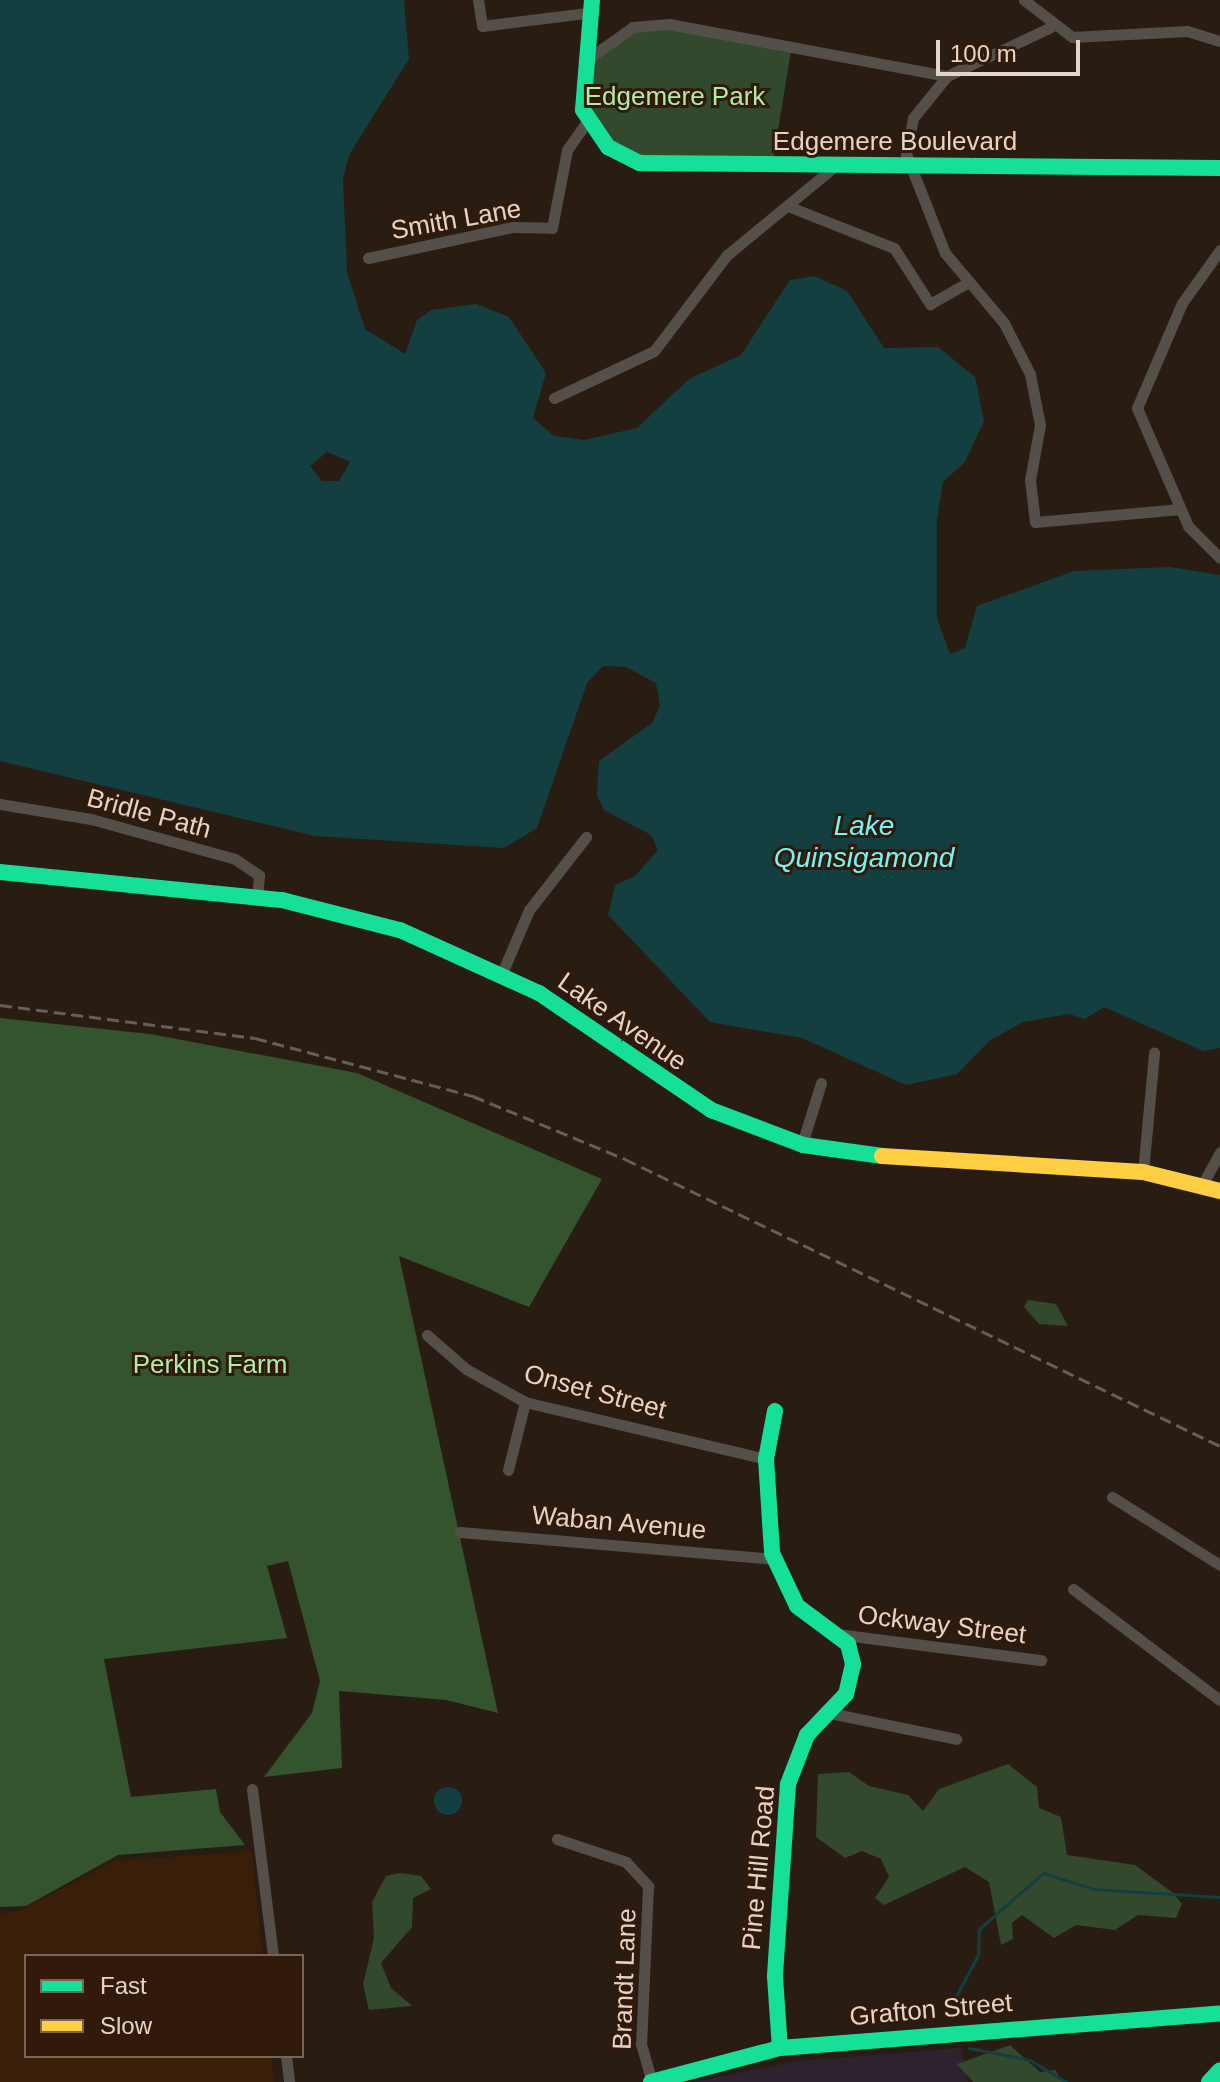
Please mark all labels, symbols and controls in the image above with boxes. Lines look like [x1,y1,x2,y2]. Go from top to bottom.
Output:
scale bar [940,24,1084,74]
text: 100 m [950,40,1017,67]
park label: Edgemere Park [585,81,765,113]
street label: Edgemere Boulevard [773,126,1017,158]
street label: Smith Lane [389,193,523,247]
street label: Bridle Path [84,782,214,846]
water label: Lake Quinsigamond [774,809,954,875]
street label: Lake Avenue [551,966,693,1078]
park label: Perkins Farm [133,1349,287,1381]
street label: Onset Street [520,1358,670,1426]
street label: Waban Avenue [530,1500,708,1546]
street label: Ockway Street [856,1599,1028,1651]
street label: Pine Hill Road [736,1785,782,1951]
street label: Brandt Lane [607,1908,643,2050]
legend [24,1954,304,2058]
text: Fast [100,1972,147,1999]
street label: Grafton Street [848,1987,1014,2033]
text: Slow [100,2012,152,2039]

